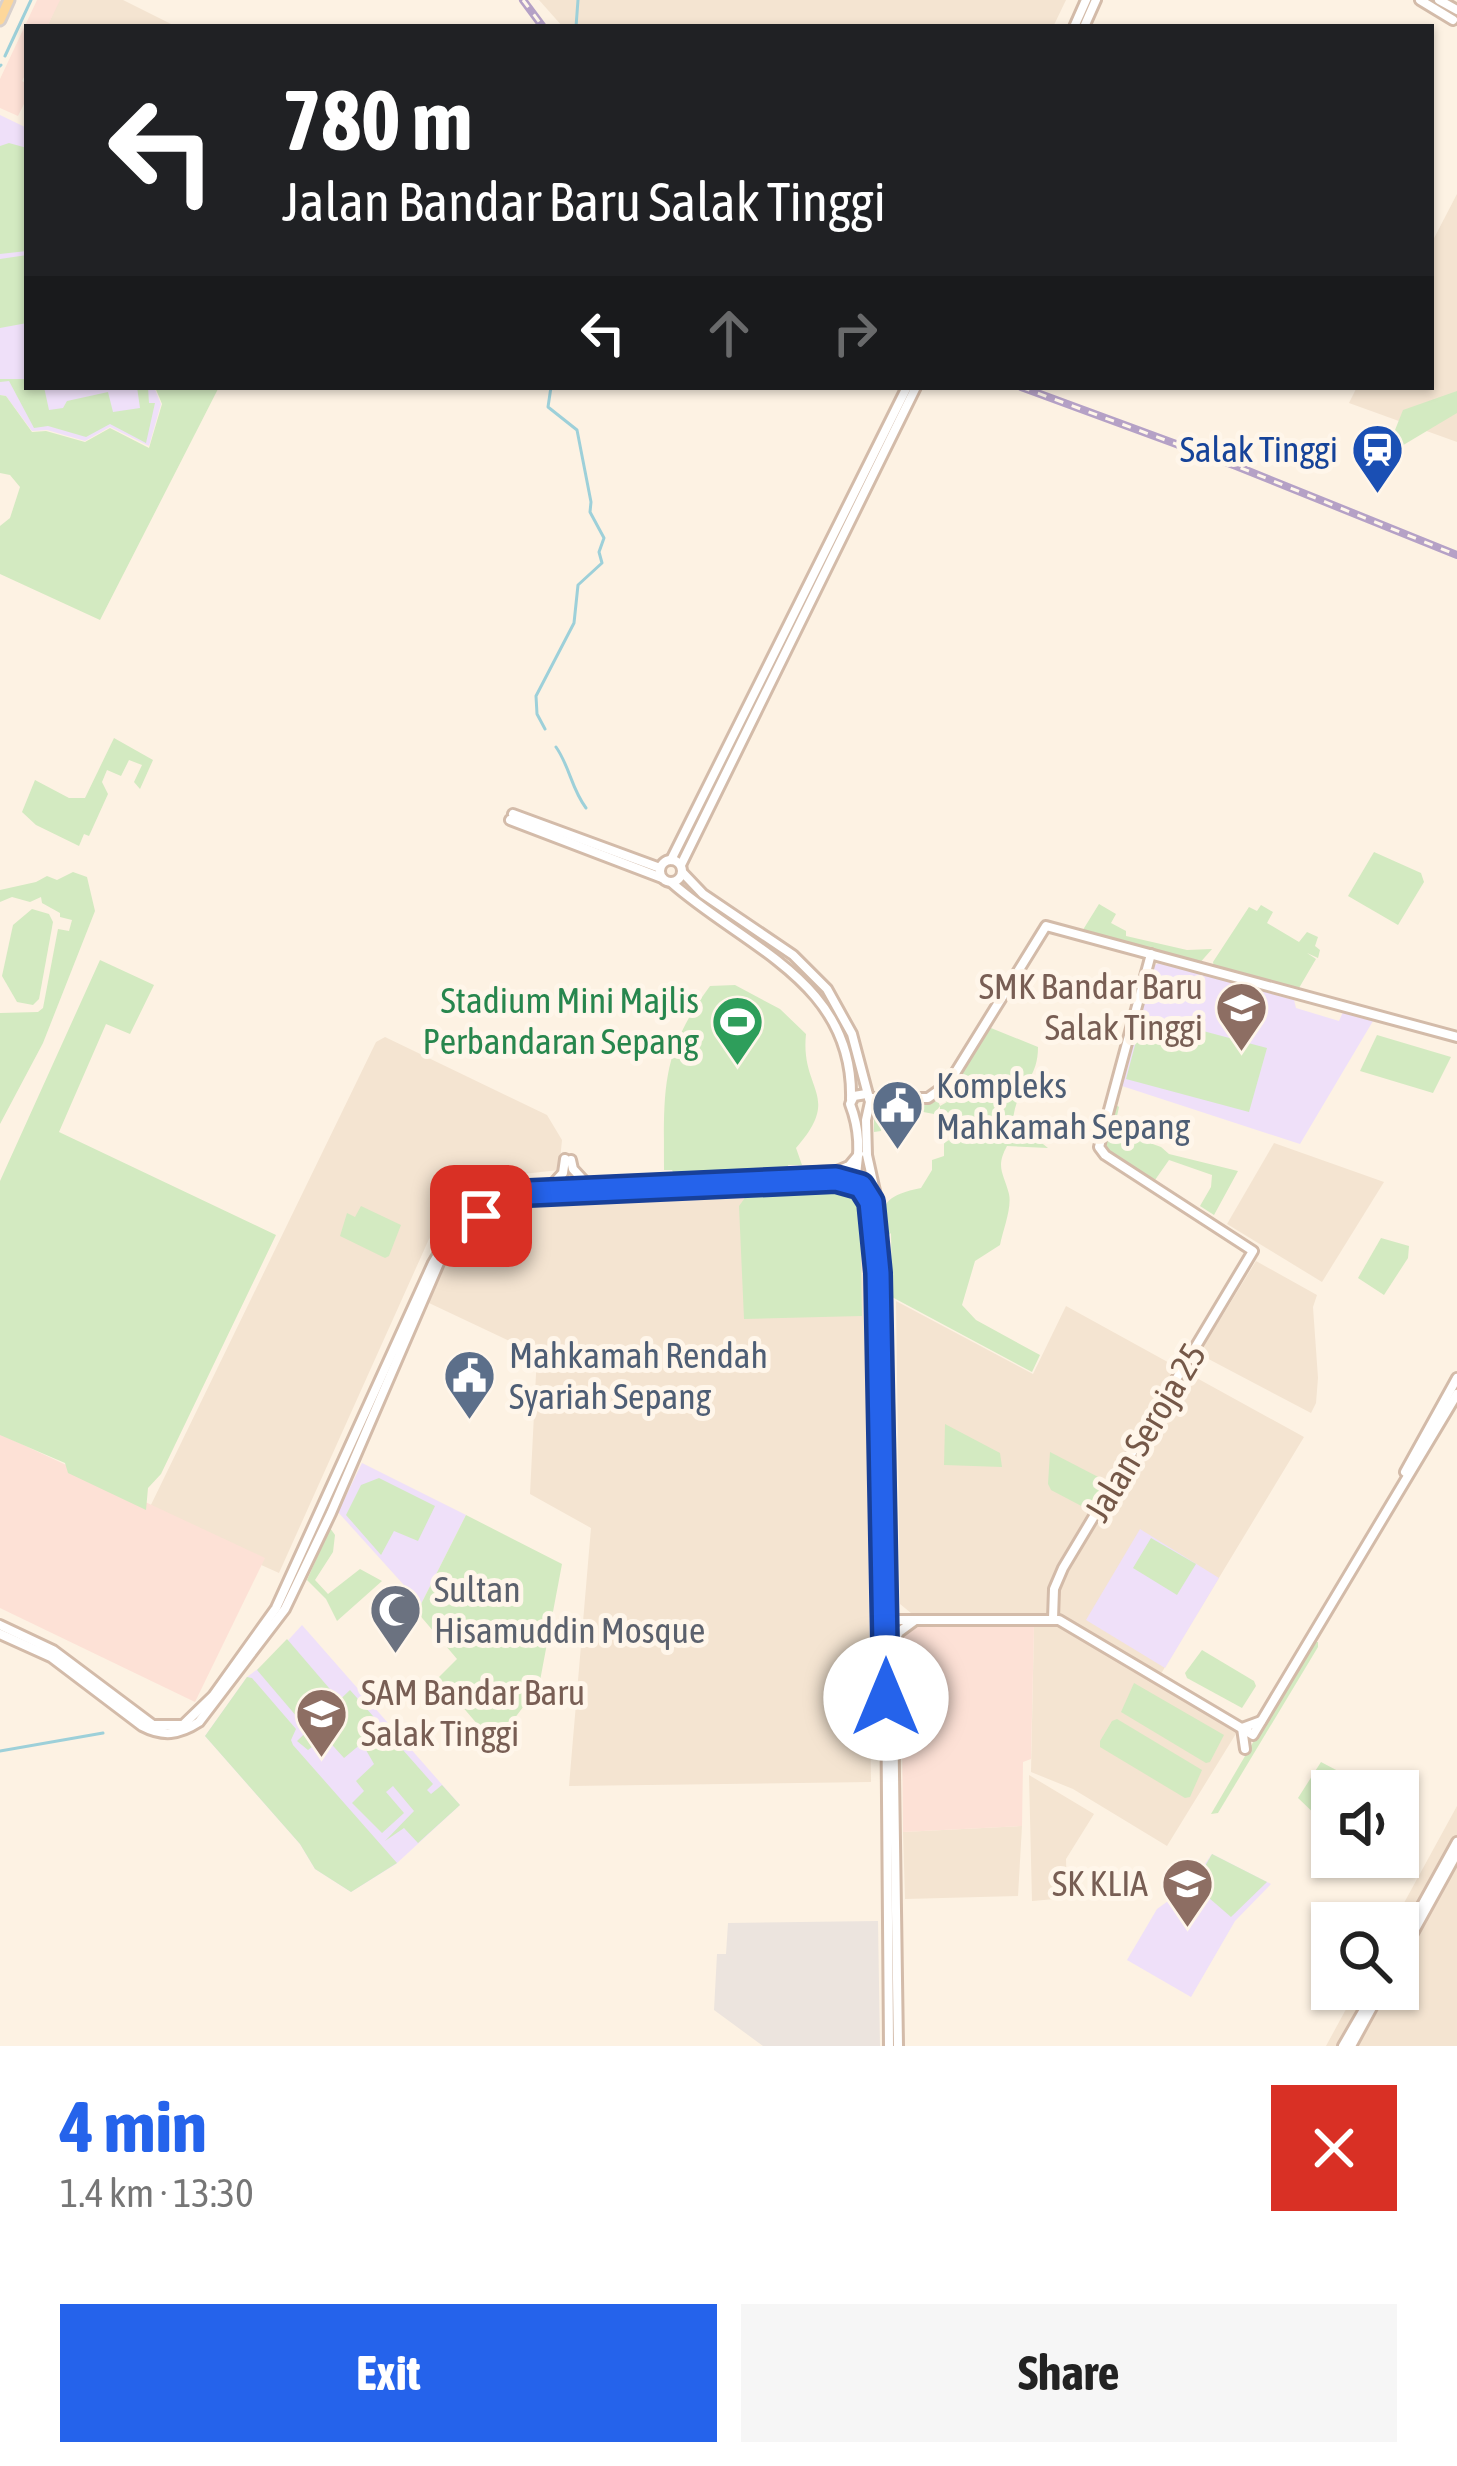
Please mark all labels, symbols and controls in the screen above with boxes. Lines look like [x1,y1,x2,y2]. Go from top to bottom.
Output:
icon: left [84,72,240,228]
text: 780 m [282,72,472,168]
text: Jalan Bandar Baru Salak Tinggi [282,171,886,232]
icon: left [570,300,636,366]
icon: ahead [696,300,762,366]
icon: right [822,300,888,366]
station icon: Salak Tinggi [1349,421,1405,495]
place label: Salak Tinggi [1180,428,1338,470]
place label: SMK Bandar Baru Salak Tinggi [979,965,1203,1048]
place label: Stadium Mini Majlis Perbandaran Sepang [422,979,700,1062]
school or university icon: SMK Bandar Baru Salak Tinggi [1214,979,1270,1053]
sports icon: Stadium Mini Majlis Perbandaran Sepang [710,993,766,1067]
place label: Kompleks Mahkamah Sepang [936,1064,1191,1147]
public building icon: Kompleks Mahkamah Sepang [869,1078,925,1152]
pin [430,1165,532,1267]
icon: arrive [448,1183,514,1249]
place label: Mahkamah Rendah Syariah Sepang [509,1334,768,1417]
street label: Jalan Seroja 25 [1076,1336,1214,1528]
public building icon: Mahkamah Rendah Syariah Sepang [442,1348,498,1422]
place label: Sultan Hisamuddin Mosque [434,1568,705,1651]
mosque icon: Sultan Hisamuddin Mosque [367,1582,423,1656]
position arrow [823,1635,949,1761]
place label: SAM Bandar Baru Salak Tinggi [361,1671,585,1754]
school or university icon: SAM Bandar Baru Salak Tinggi [294,1685,350,1759]
map controls [1311,1770,1419,2010]
button: sound [1311,1770,1419,1878]
school or university icon: SK KLIA [1159,1855,1215,1929]
place label: SK KLIA [1052,1862,1148,1904]
button: search [1311,1902,1419,2010]
text: 4 min [60,2085,207,2167]
button: close [1271,2085,1397,2211]
text: 1.4 km · 13:30 [60,2171,253,2215]
button: Exit [60,2304,717,2442]
button: Share [741,2304,1397,2442]

